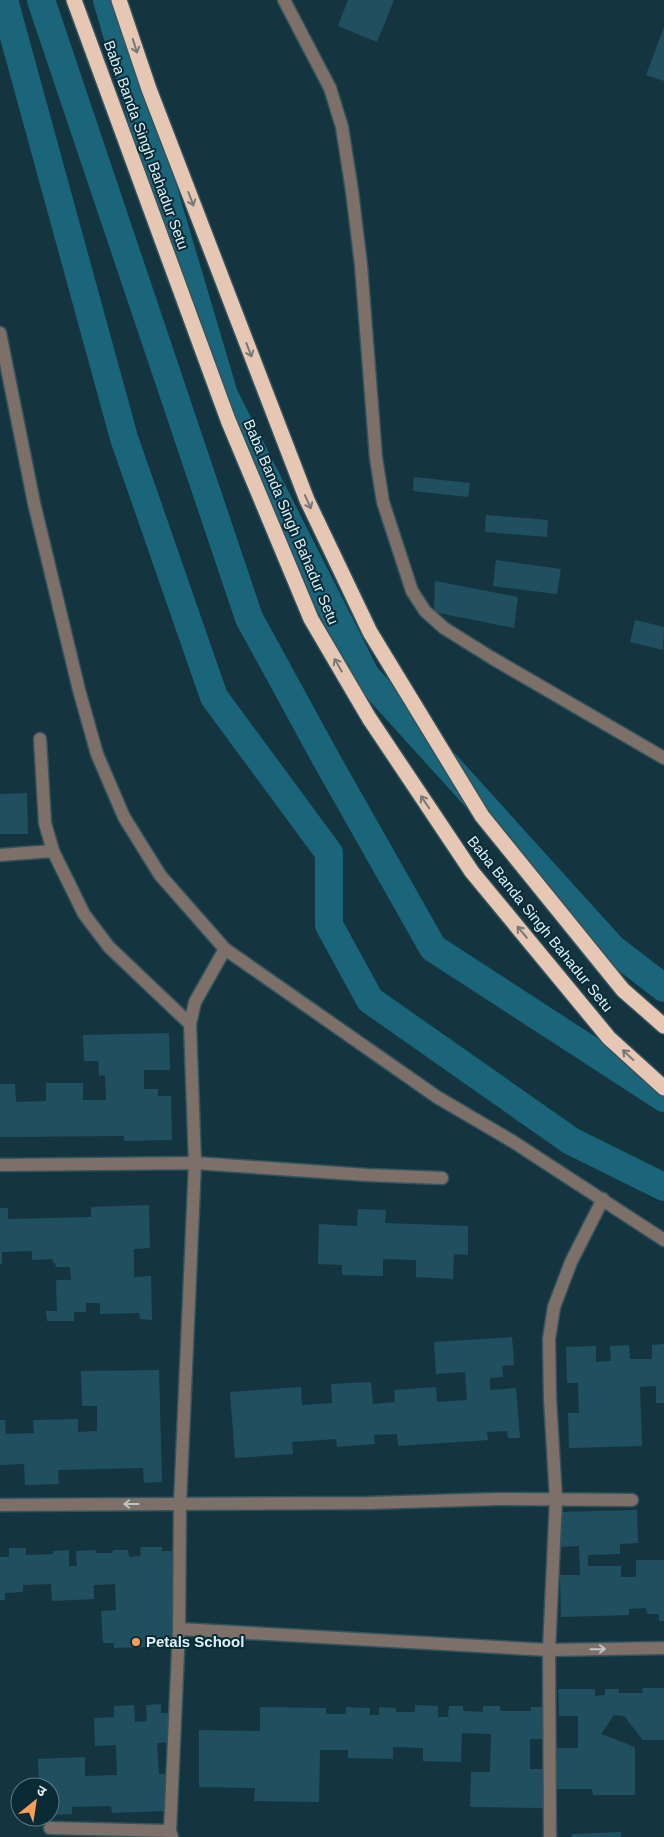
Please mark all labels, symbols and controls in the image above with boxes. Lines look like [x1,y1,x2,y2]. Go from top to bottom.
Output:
street label: Baba Banda Singh Bahadur Setu [101,38,192,252]
one-way arrow [130,38,140,54]
one-way arrow [187,191,196,206]
one-way arrow [245,342,254,358]
street label: Baba Banda Singh Bahadur Setu [240,417,342,627]
one-way arrow [304,494,314,509]
one-way arrow [333,658,342,673]
one-way arrow [420,795,430,809]
street label: Baba Banda Singh Bahadur Setu [464,832,617,1015]
one-way arrow [516,926,528,939]
one-way arrow [622,1049,635,1061]
one-way arrow [123,1499,140,1509]
place label: Petals School [146,1633,244,1650]
marker: Petals School [130,1636,142,1648]
one-way arrow [589,1644,605,1654]
north arrow [10,1777,60,1827]
text: उ [34,1782,50,1800]

